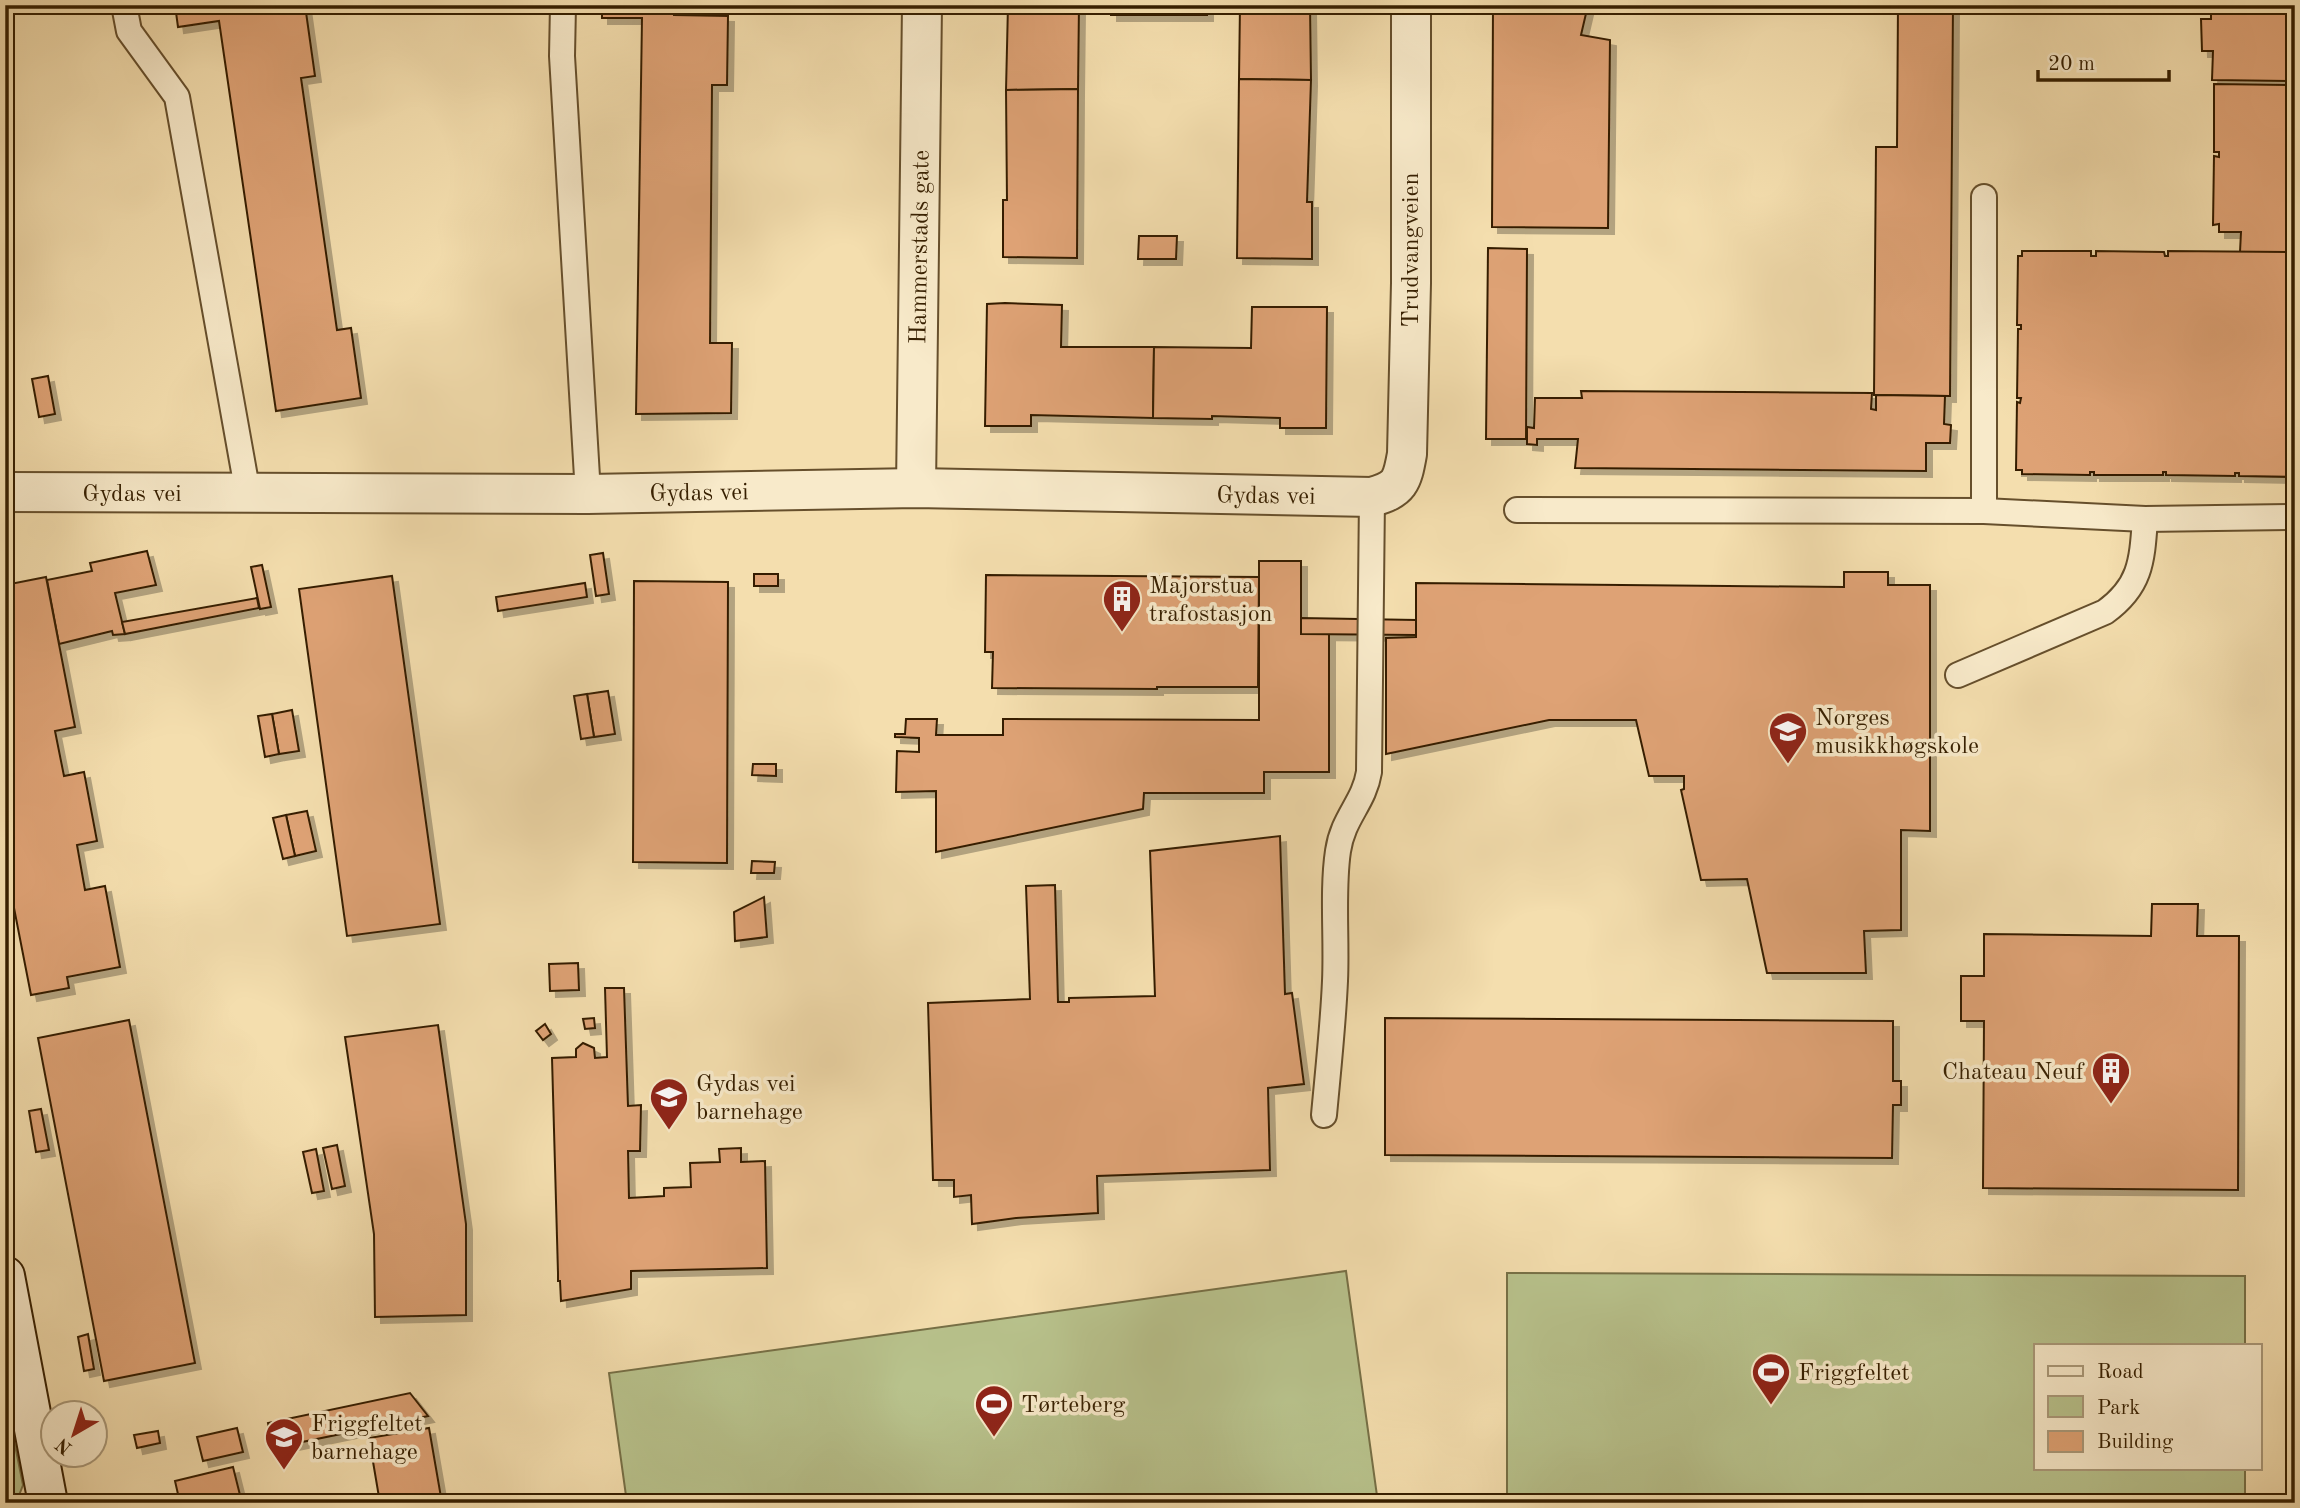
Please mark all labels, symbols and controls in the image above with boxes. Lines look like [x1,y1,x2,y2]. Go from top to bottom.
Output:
scale bar [2038,38,2169,82]
text: 20 m [2048,54,2095,75]
street label: Hammerstads gate [907,150,935,344]
street label: Trudvangveien [1400,172,1424,328]
street label: Gydas vei [649,481,749,507]
street label: Gydas vei [82,483,182,507]
street label: Gydas vei [1216,484,1316,510]
place label: Majorstua trafostasjon [1149,575,1273,627]
building icon: Majorstua trafostasjon [1101,578,1143,633]
place label: Norges musikkhøgskole [1815,707,1979,759]
school or university icon: Norges musikkhøgskole [1767,710,1809,765]
building icon: Chateau Neuf [2090,1050,2132,1105]
place label: Chateau Neuf [1942,1061,2085,1085]
place label: Gydas vei barnehage [696,1073,803,1125]
school or university icon: Gydas vei barnehage [648,1076,690,1131]
legend [2034,1344,2262,1470]
sports icon: Friggfeltet [1750,1351,1792,1406]
place label: Friggfeltet [1798,1362,1910,1386]
text: Road [2097,1362,2144,1383]
sports icon: Tørteberg [973,1383,1015,1438]
place label: Tørteberg [1021,1394,1125,1418]
text: Park [2097,1398,2140,1419]
north arrow [38,1400,108,1470]
place label: Friggfeltet barnehage [311,1413,423,1465]
school or university icon: Friggfeltet barnehage [263,1416,305,1471]
text: Building [2097,1432,2174,1453]
text: N [53,1433,76,1457]

